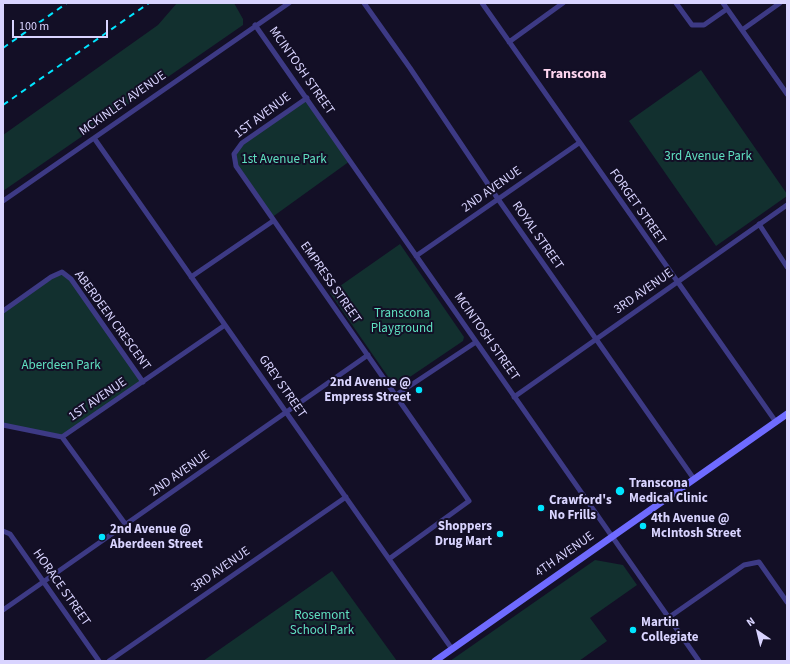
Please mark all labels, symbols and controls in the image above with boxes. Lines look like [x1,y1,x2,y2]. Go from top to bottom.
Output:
scale bar [14,12,110,38]
text: 100 m [19,18,49,35]
street label: MCINTOSH STREET [265,24,337,118]
district label: Transcona [543,67,607,83]
street label: MCKINLEY AVENUE [77,68,169,140]
street label: 1ST AVENUE [232,90,294,142]
park label: 3rd Avenue Park [664,149,752,165]
park label: 1st Avenue Park [241,152,327,168]
street label: 2ND AVENUE [459,164,525,216]
street label: FORGET STREET [605,166,669,248]
street label: ROYAL STREET [508,199,566,273]
street label: EMPRESS STREET [296,239,364,327]
street label: 3RD AVENUE [611,266,677,318]
street label: ABERDEEN CRESCENT [70,268,154,374]
street label: MCINTOSH STREET [450,290,522,384]
park label: Transcona Playground [371,306,433,337]
street label: GREY STREET [255,353,309,421]
park label: Aberdeen Park [21,358,101,374]
street label: 1ST AVENUE [66,375,130,425]
place label: 2nd Avenue @ Empress Street [324,375,411,406]
marker: 2nd Avenue @ Empress Street [414,385,424,395]
street label: 2ND AVENUE [147,448,213,500]
place label: Transcona Medical Clinic [629,476,708,507]
marker: Transcona Medical Clinic [614,485,626,497]
place label: Crawford's No Frills [549,493,612,524]
marker: Crawford's No Frills [536,503,546,513]
place label: 4th Avenue @ McIntosh Street [651,511,741,542]
place label: Shoppers Drug Mart [435,519,492,550]
marker: 4th Avenue @ McIntosh Street [638,521,648,531]
place label: 2nd Avenue @ Aberdeen Street [110,522,203,553]
marker: Shoppers Drug Mart [495,529,505,539]
street label: 4TH AVENUE [532,529,598,581]
marker: 2nd Avenue @ Aberdeen Street [97,532,107,542]
street label: 3RD AVENUE [188,544,254,596]
street label: HORACE STREET [29,547,93,629]
park label: Rosemont School Park [290,608,354,639]
north arrow [738,612,778,652]
text: N [744,614,758,630]
place label: Martin Collegiate [641,615,698,646]
marker: Martin Collegiate [628,625,638,635]

